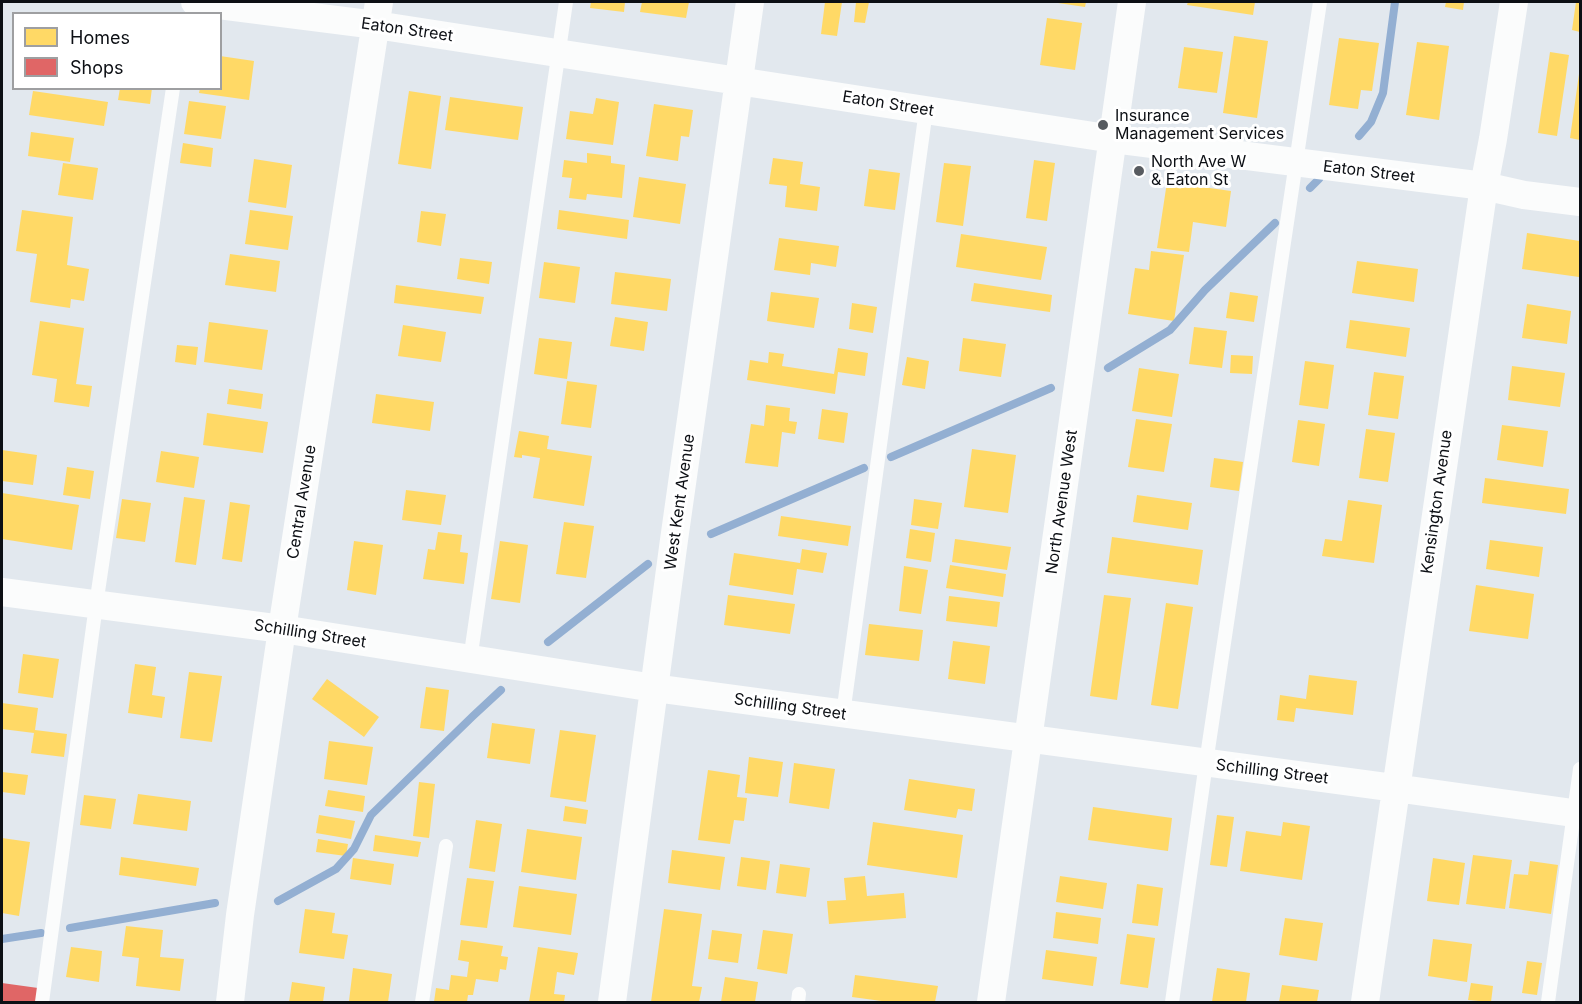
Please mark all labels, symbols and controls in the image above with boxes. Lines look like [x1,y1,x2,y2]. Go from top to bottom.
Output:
legend [12,12,222,90]
street label: Eaton Street [360,14,454,46]
text: Homes [70,27,130,48]
text: Shops [70,57,124,78]
street label: Eaton Street [841,87,935,121]
place label: Insurance Management Services [1115,106,1284,144]
marker: Insurance Management Services [1096,118,1110,132]
place label: North Ave W & Eaton St [1151,152,1246,190]
street label: Eaton Street [1322,157,1416,187]
marker: North Ave W & Eaton St [1132,164,1146,178]
street label: North Avenue West [1042,428,1082,576]
street label: Kensington Avenue [1417,429,1457,575]
street label: West Kent Avenue [661,433,699,571]
street label: Central Avenue [284,444,320,560]
street label: Schilling Street [253,616,367,652]
street label: Schilling Street [733,690,847,724]
street label: Schilling Street [1215,756,1329,788]

